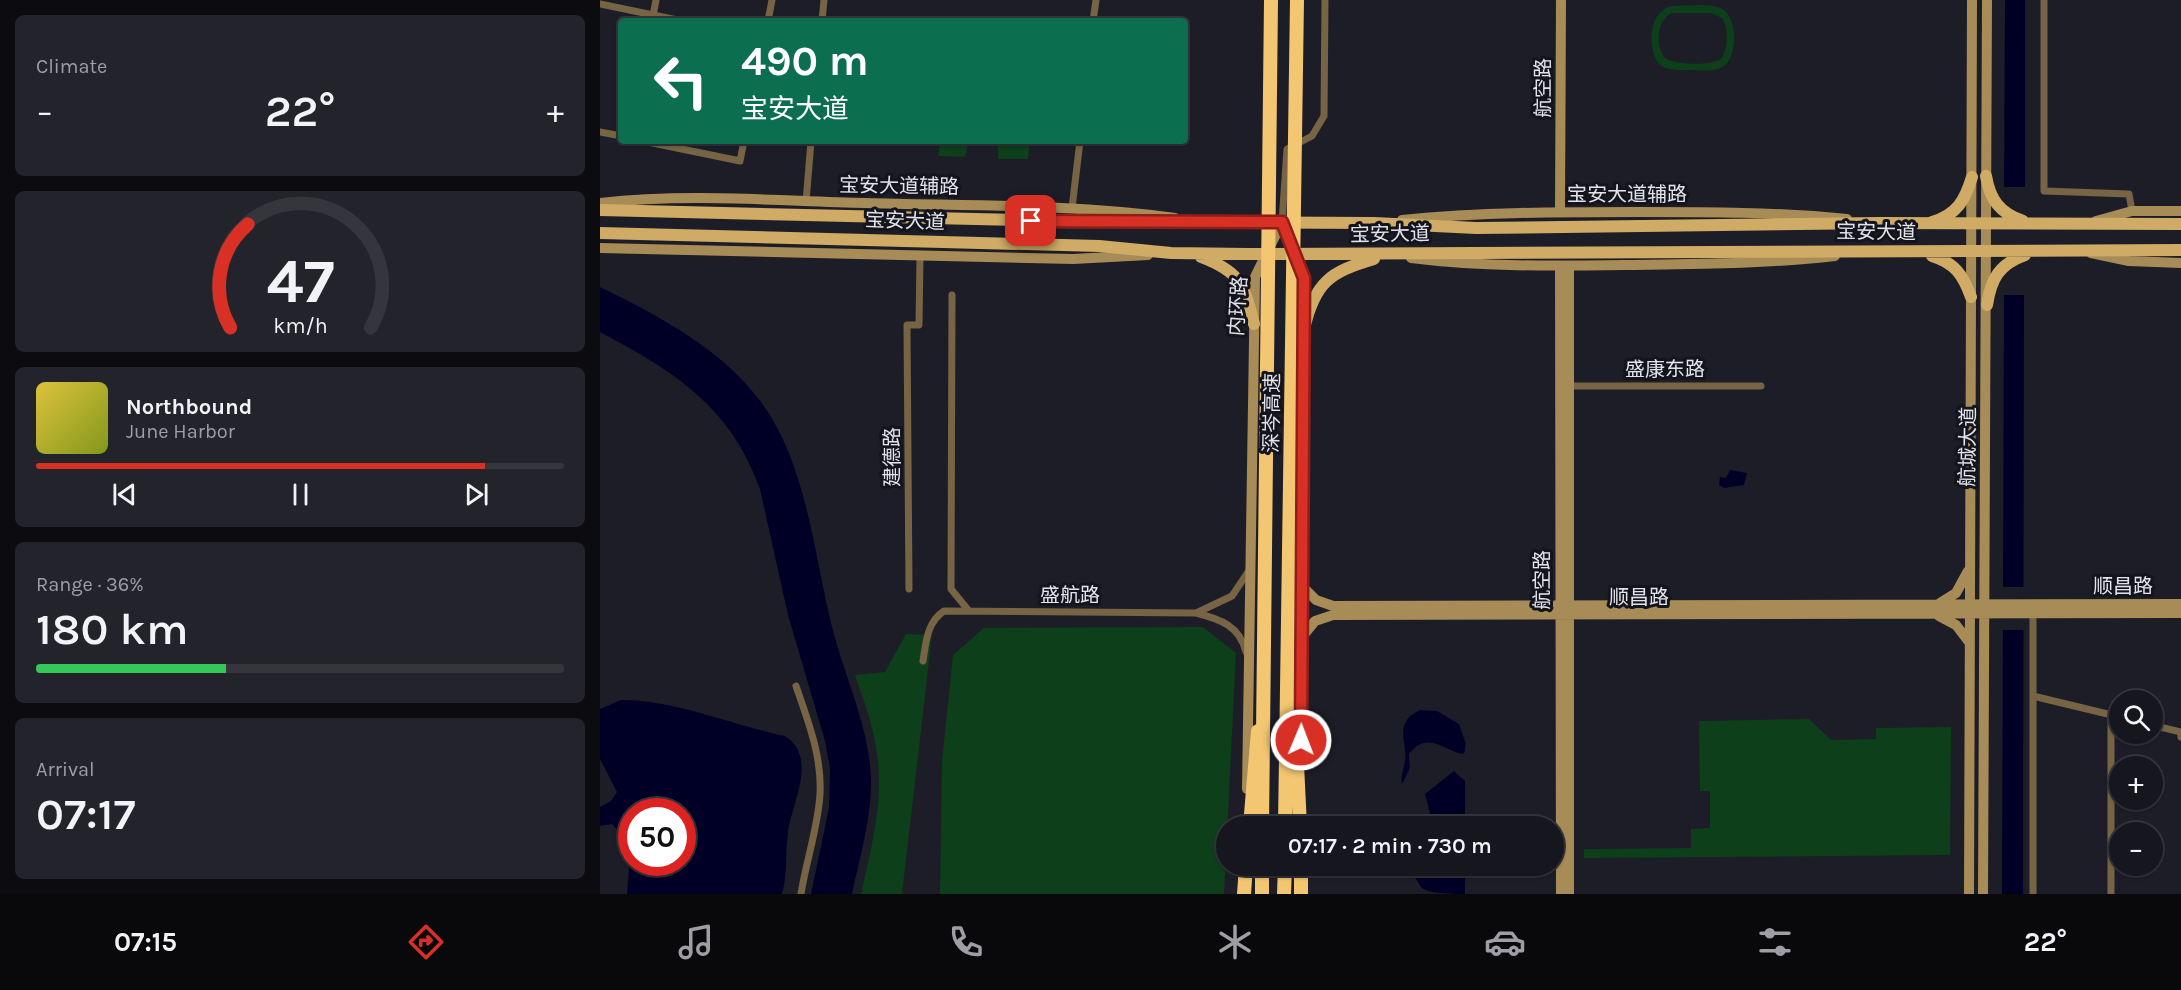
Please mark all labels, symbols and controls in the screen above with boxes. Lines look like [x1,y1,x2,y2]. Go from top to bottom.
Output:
text: 490 m [741,36,869,86]
icon: left [642,42,720,120]
text: Climate [36,55,107,78]
street label: 航空路 [1532,58,1555,118]
text: 22° [265,85,335,137]
text: − [36,92,53,130]
text: + [547,92,564,130]
text: 宝安大道 [741,93,849,125]
street label: 宝安大道辅路 [839,173,959,199]
street label: 宝安大道辅路 [1567,183,1687,206]
pin [1005,195,1056,246]
icon: arrive [1014,204,1047,237]
street label: 宝安大道 [865,208,945,234]
street label: 宝安大道 [1836,220,1916,244]
street label: 宝安大道 [1350,222,1430,246]
text: 47 [266,245,334,318]
street label: 内环路 [1224,275,1252,337]
text: km/h [273,314,327,339]
street label: 盛康东路 [1625,358,1705,381]
street label: 深岑高速 [1260,373,1284,453]
text: Northbound [126,394,252,420]
street label: 航城大道 [1956,407,1980,487]
text: June Harbor [126,420,235,443]
street label: 建德路 [881,427,904,487]
icon: previous [108,478,141,511]
icon: pause [284,478,317,511]
icon: next [460,478,493,511]
street label: 航空路 [1531,550,1554,610]
text: Range · 36% [36,573,144,596]
street label: 顺昌路 [2093,575,2153,598]
street label: 盛航路 [1040,584,1100,607]
street label: 顺昌路 [1609,586,1669,609]
text: 180 km [36,603,188,655]
map controls [2109,690,2163,876]
button: search [2109,690,2163,744]
position arrow [1269,708,1333,772]
button: + [2109,756,2163,810]
text: Arrival [36,758,95,781]
text: 07:17 [36,788,135,840]
speed limit sign: 50 [618,798,696,876]
button: − [2109,822,2163,876]
text: 07:17 · 2 min · 730 m [1288,833,1492,859]
icon: directions [405,921,447,963]
icon: music [675,921,717,963]
icon: phone [945,921,987,963]
icon: climate [1214,921,1256,963]
icon: car [1484,921,1526,963]
icon: filters [1754,921,1796,963]
text: 07:15 [114,926,177,958]
text: 22° [2024,926,2067,958]

